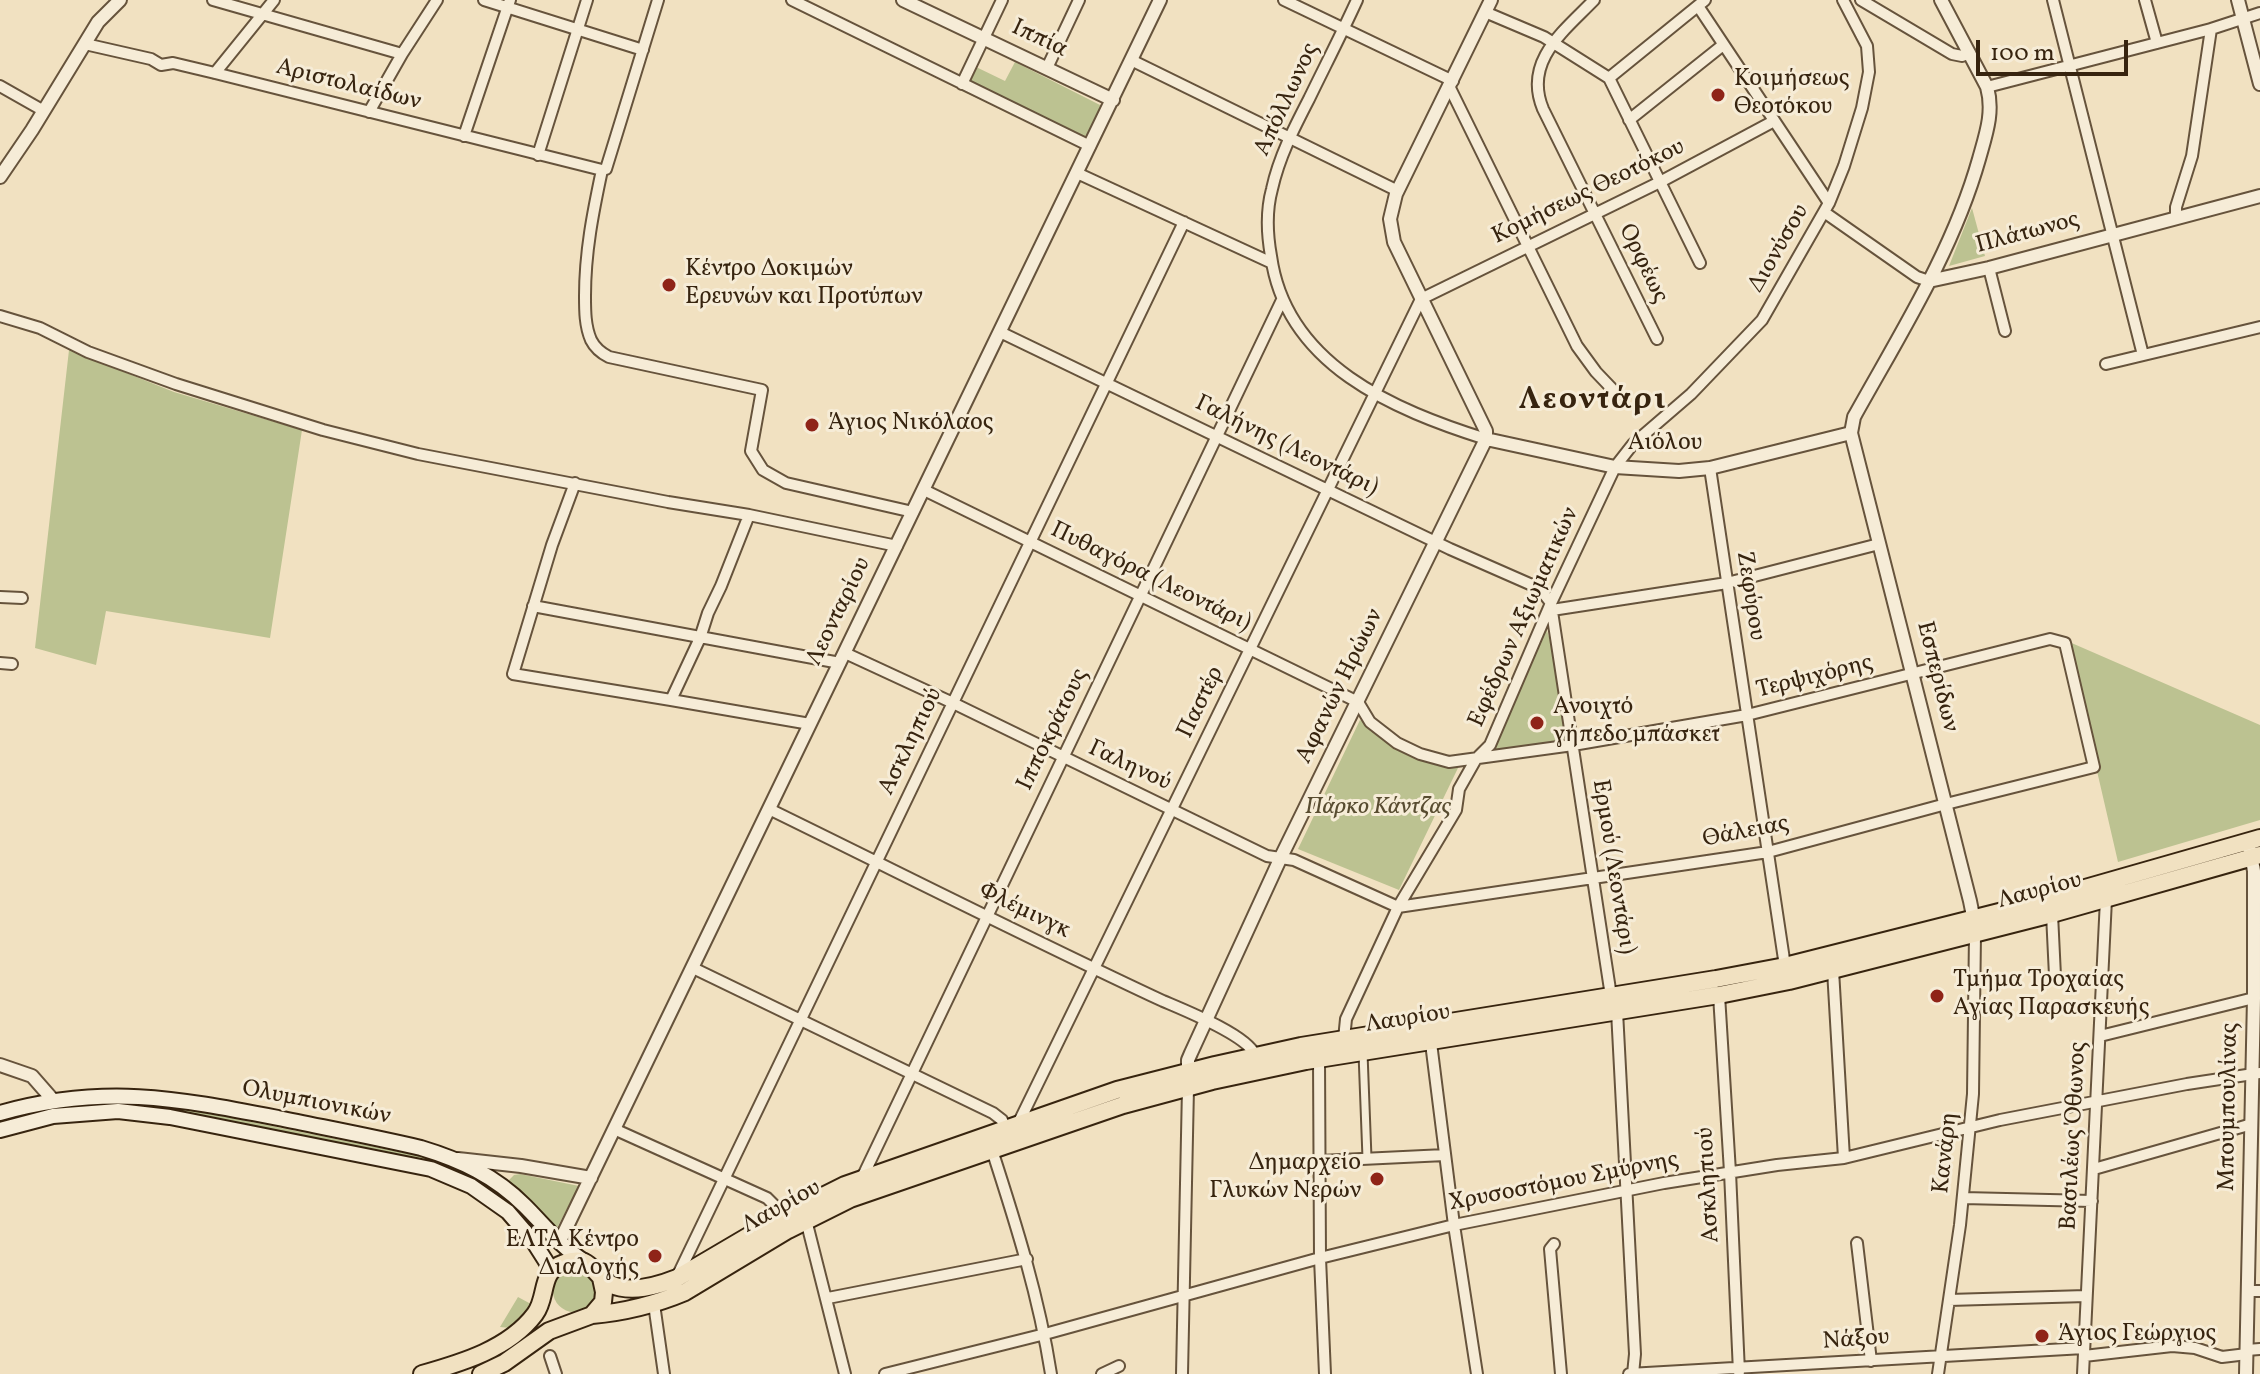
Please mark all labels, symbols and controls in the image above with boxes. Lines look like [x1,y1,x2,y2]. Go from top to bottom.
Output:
street label: Ιππία [1006,15,1072,65]
scale bar [1980,24,2132,74]
text: 100 m [1990,37,2055,71]
street label: Απόλλωνος [1249,39,1327,161]
street label: Αριστολαίδων [273,54,423,118]
place label: Κοιμήσεως Θεοτόκου [1734,67,1850,123]
marker: Κοιμήσεως Θεοτόκου [1709,86,1727,104]
street label: Κομήσεως Θεοτόκου [1488,134,1690,252]
street label: Διονύσου [1743,200,1817,298]
street label: Πλάτωνος [1973,206,2083,262]
street label: Ορφέως [1611,220,1673,308]
place label: Κέντρο Δοκιμών Ερευνών και Προτύπων [685,257,923,313]
marker: Κέντρο Δοκιμών Ερευνών και Προτύπων [660,276,678,294]
district label: Λεοντάρι [1519,383,1667,421]
street label: Γαλήνης (Λεοντάρι) [1190,390,1382,504]
place label: Άγιος Νικόλαος [828,411,994,439]
marker: Άγιος Νικόλαος [803,416,821,434]
street label: Αιόλου [1628,431,1702,459]
street label: Εφέδρων Αξιωματικών [1464,504,1586,732]
street label: Πυθαγόρα (Λεοντάρι) [1045,517,1255,639]
street label: Ζεφύρου [1728,549,1770,643]
street label: Λεονταρίου [801,553,879,671]
street label: Αφανών Ηρώων [1291,605,1391,769]
street label: Εσπερίδων [1908,619,1964,735]
street label: Τερψιχόρης [1754,650,1876,706]
street label: Παστέρ [1172,662,1232,744]
street label: Ιπποκράτους [1012,664,1096,796]
street label: Ασκληπιού [874,684,950,800]
place label: Ανοιχτό γήπεδο μπάσκετ [1553,695,1720,751]
marker: Ανοιχτό γήπεδο μπάσκετ [1528,714,1546,732]
street label: Γαληνού [1083,735,1175,799]
street label: Ερμού (Λεοντάρι) [1584,778,1640,956]
park label: Πάρκο Κάντζας [1305,795,1451,823]
street label: Θάλειας [1700,811,1792,855]
street label: Λαυρίου [1995,867,2085,917]
street label: Φλέμινγκ [973,877,1075,947]
place label: Τμήμα Τροχαίας Αγίας Παρασκευής [1953,968,2149,1024]
marker: Τμήμα Τροχαίας Αγίας Παρασκευής [1928,987,1946,1005]
street label: Λαυρίου [1363,999,1453,1041]
street label: Μπουμπουλίνας [2214,1022,2246,1192]
street label: Βασιλέως Όθωνος [2056,1041,2094,1231]
street label: Ολυμπιονικών [239,1076,393,1132]
street label: Κανάρη [1928,1111,1966,1195]
street label: Ασκληπιού [1693,1126,1727,1244]
street label: Χρυσοστόμου Σμύρνης [1447,1147,1681,1219]
place label: Δημαρχείο Γλυκών Νερών [1209,1151,1361,1207]
marker: Δημαρχείο Γλυκών Νερών [1368,1170,1386,1188]
street label: Λαυρίου [738,1175,826,1241]
place label: ΕΛΤΑ Κέντρο Διαλογής [505,1228,639,1284]
marker: ΕΛΤΑ Κέντρο Διαλογής [646,1247,664,1265]
place label: Άγιος Γεώργιος [2058,1322,2216,1350]
street label: Νάξου [1822,1324,1890,1358]
marker: Άγιος Γεώργιος [2033,1327,2051,1345]

